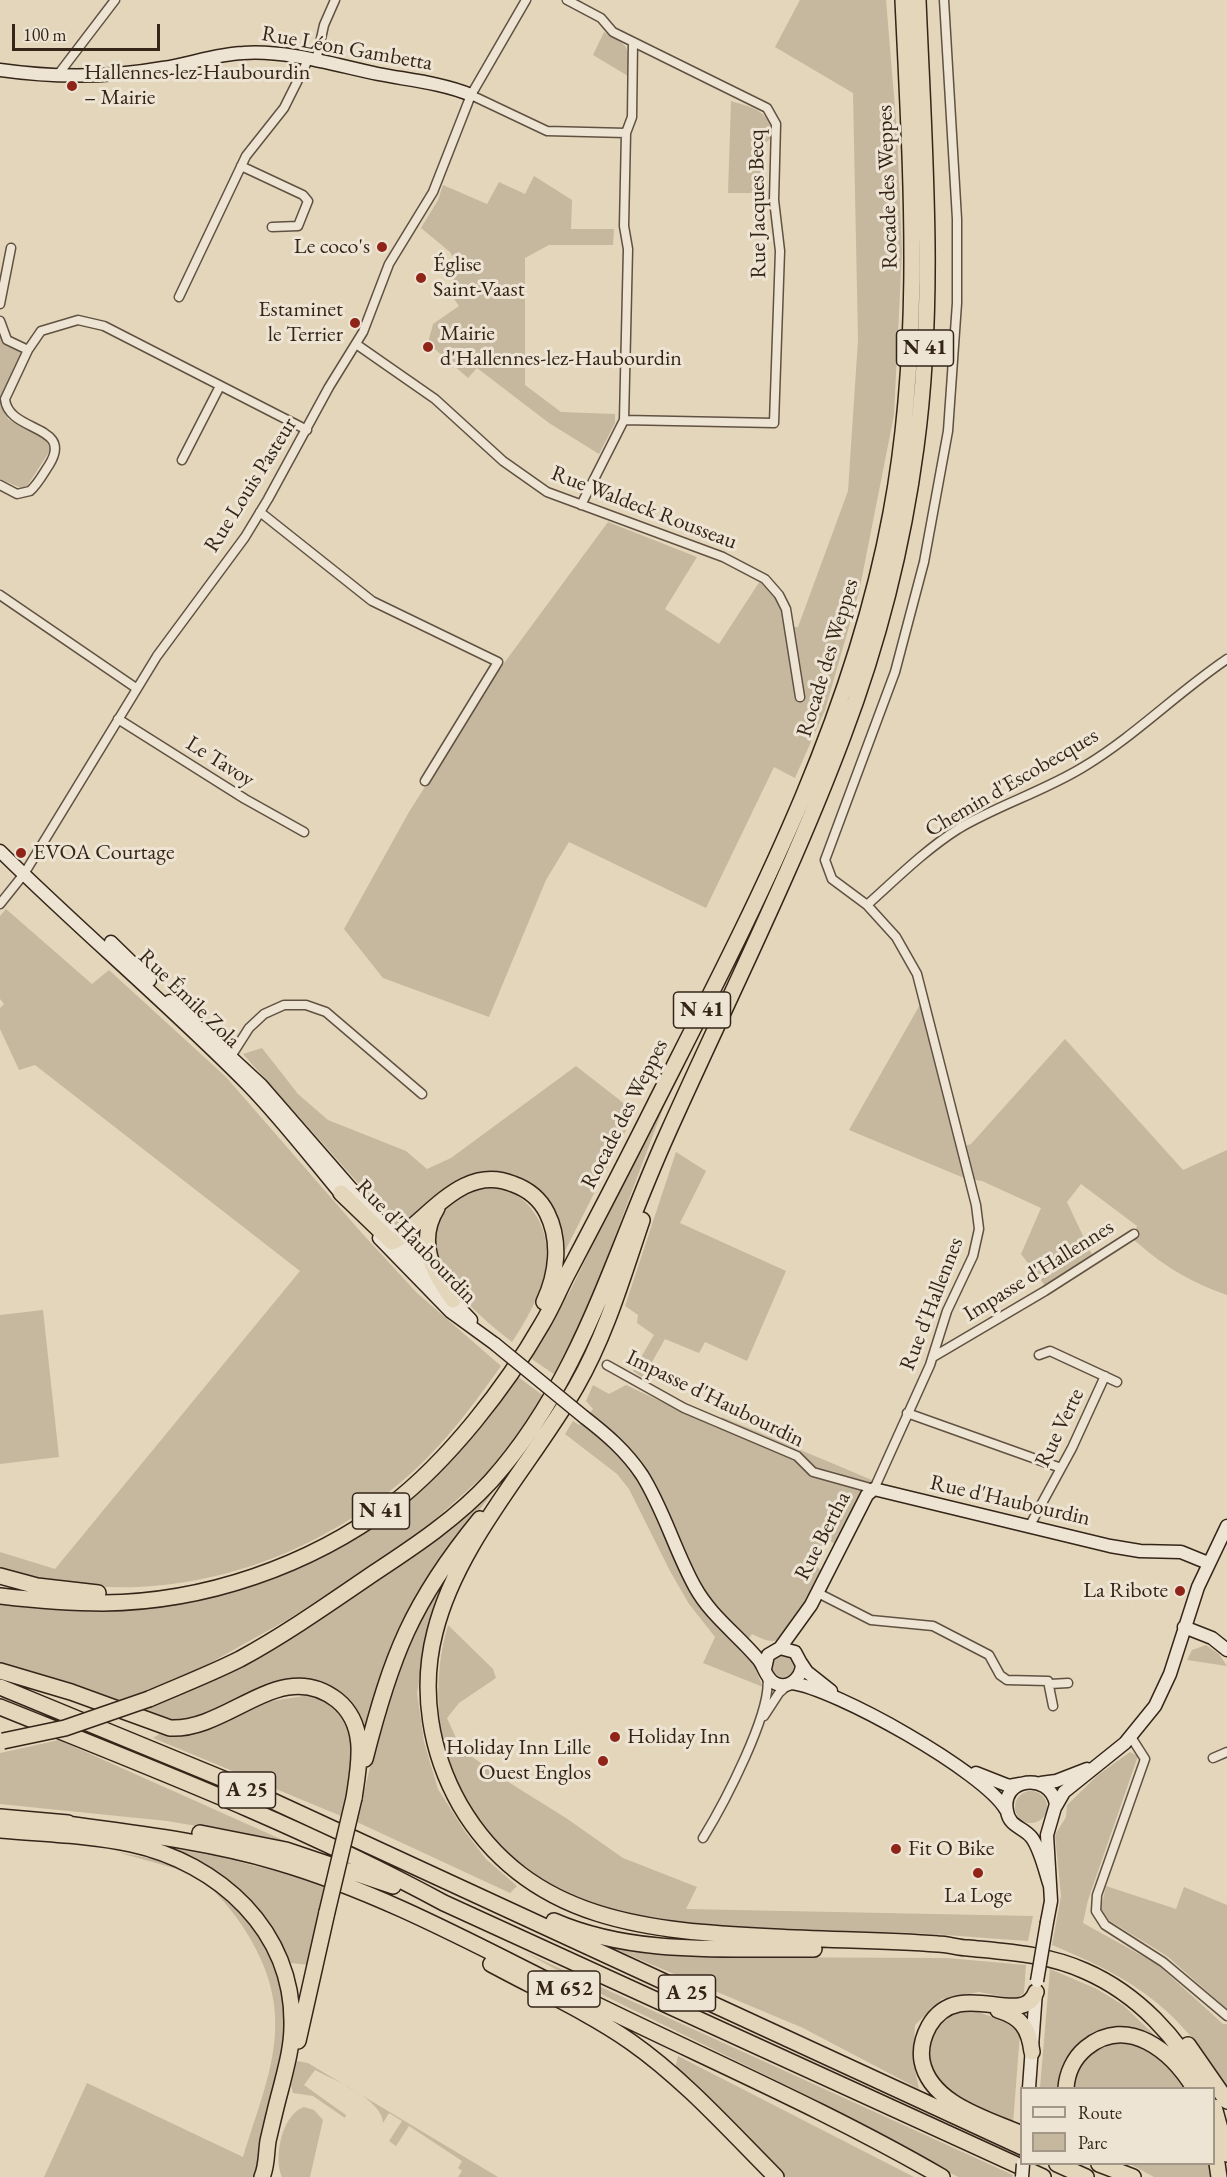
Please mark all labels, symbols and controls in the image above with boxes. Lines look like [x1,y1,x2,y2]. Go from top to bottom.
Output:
scale bar [15,12,164,50]
street label: Rue Léon Gambetta [260,21,434,77]
text: 100 m [23,23,67,46]
place label: Hallennes-lez-Haubourdin – Mairie [84,60,310,112]
marker: Hallennes-lez-Haubourdin – Mairie [65,79,79,93]
street label: Rocade des Weppes [872,104,904,270]
street label: Rue Jacques Becq [743,129,773,279]
place label: Le coco's [294,234,370,260]
marker: Le coco's [375,240,389,254]
place label: Église Saint-Vaast [433,252,525,304]
marker: Église Saint-Vaast [414,271,428,285]
place label: Estaminet le Terrier [258,297,343,348]
marker: Estaminet le Terrier [348,316,362,330]
place label: Mairie d'Hallennes-lez-Haubourdin [440,321,682,372]
road number: N 41 [896,330,954,366]
marker: Mairie d'Hallennes-lez-Haubourdin [421,340,435,354]
street label: Rue Louis Pasteur [199,413,303,557]
street label: Rue Waldeck Rousseau [547,460,741,556]
street label: Rocade des Weppes [791,576,865,740]
street label: Chemin d'Escobecques [921,723,1103,843]
street label: Le Tavoy [181,731,259,793]
place label: EVOA Courtage [33,840,174,866]
marker: EVOA Courtage [14,846,28,860]
street label: Rue Émile Zola [133,944,245,1054]
road number: N 41 [674,992,730,1028]
street label: Rocade des Weppes [576,1035,674,1193]
street label: Rue d'Haubourdin [350,1174,482,1310]
street label: Impasse d'Hallennes [959,1214,1119,1328]
street label: Rue d'Hallennes [895,1234,969,1374]
street label: Impasse d'Haubourdin [622,1344,808,1454]
street label: Rue Verte [1030,1384,1090,1472]
street label: Rue d'Haubourdin [927,1470,1093,1532]
street label: Rue Bertha [789,1487,857,1585]
road number: N 41 [352,1493,410,1529]
place label: La Ribote [1083,1578,1168,1604]
marker: La Ribote [1173,1584,1187,1598]
place label: Holiday Inn [627,1724,730,1750]
marker: Holiday Inn [608,1730,622,1744]
place label: Holiday Inn Lille Ouest Englos [446,1735,591,1786]
marker: Holiday Inn Lille Ouest Englos [596,1754,610,1768]
road number: A 25 [218,1772,276,1808]
place label: Fit O Bike [908,1836,994,1862]
marker: Fit O Bike [889,1842,903,1856]
marker: La Loge [971,1866,985,1880]
place label: La Loge [944,1883,1012,1909]
road number: M 652 [528,1971,600,2007]
road number: A 25 [658,1975,716,2011]
legend [1020,2087,1215,2165]
text: Route [1078,2101,1122,2124]
text: Parc [1078,2131,1108,2154]

